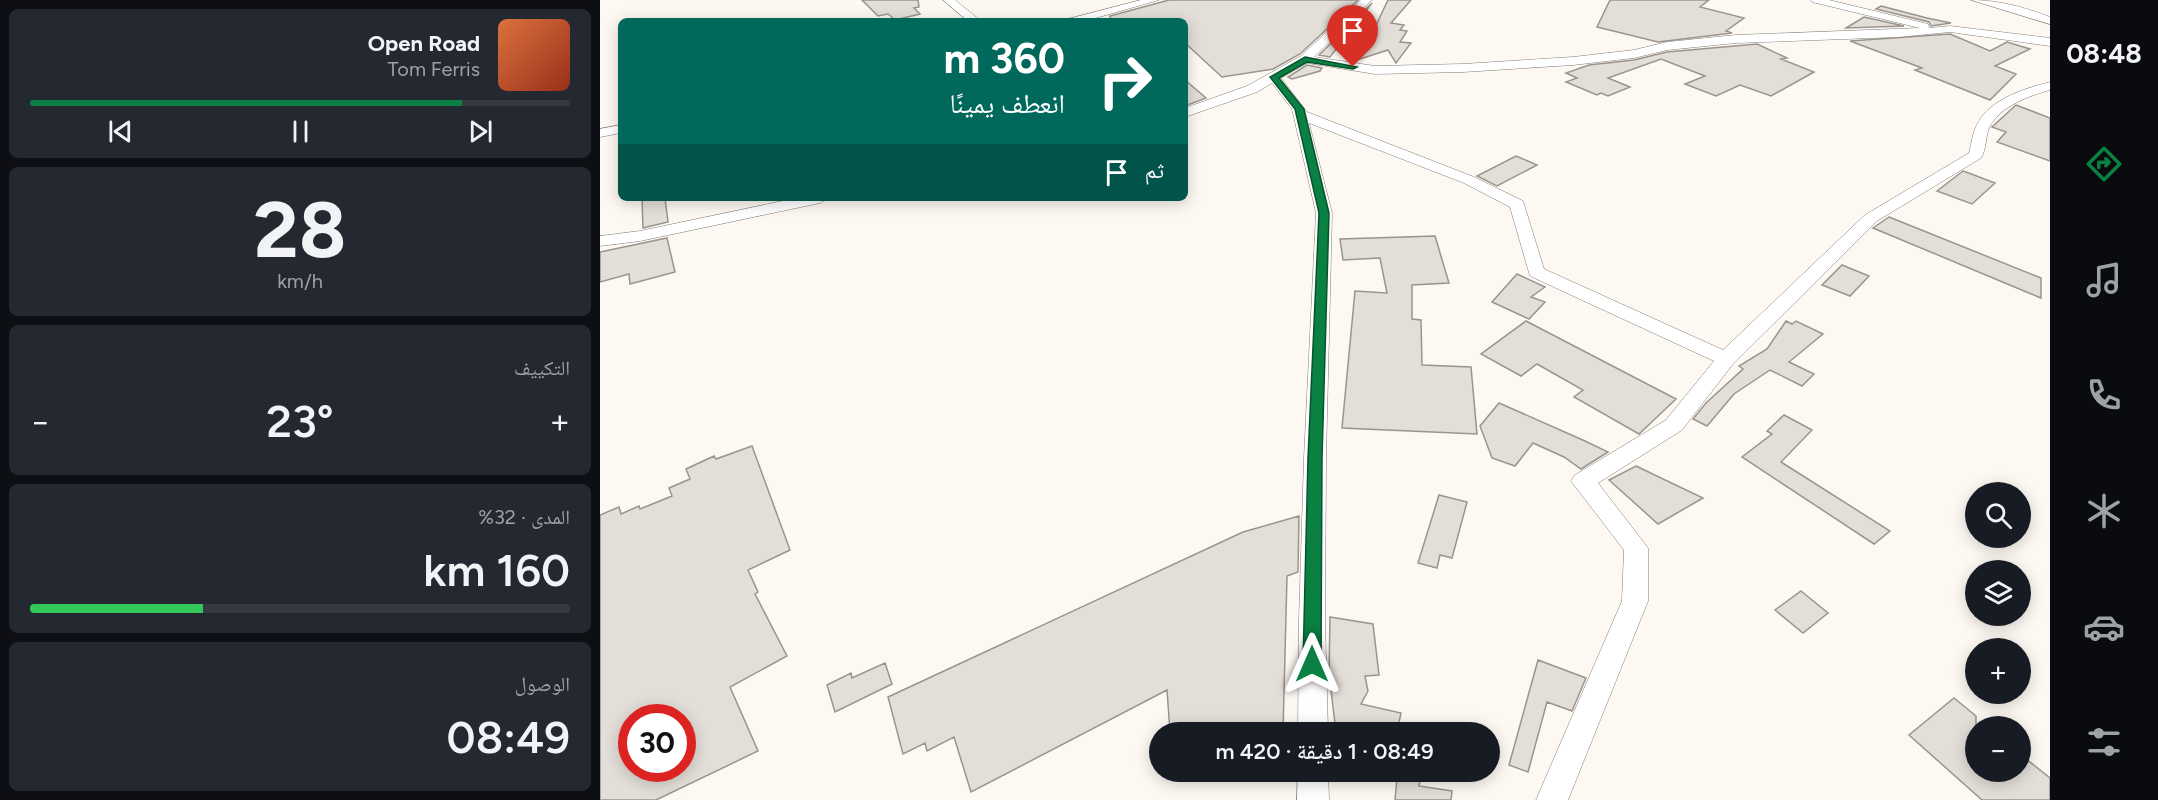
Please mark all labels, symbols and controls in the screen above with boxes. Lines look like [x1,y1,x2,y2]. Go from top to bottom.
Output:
pin [1327,5,1378,67]
icon: arrive [1336,14,1369,47]
text: Open Road [368,30,480,57]
text: 360 m [943,33,1065,84]
text: 08:48 [2066,37,2142,70]
icon: right [1086,42,1164,120]
text: Tom Ferris [387,57,480,81]
text: انعطف يمينًا [949,87,1065,120]
icon: previous [104,115,137,148]
icon: pause [284,115,317,148]
icon: next [464,115,497,148]
icon: directions [2083,143,2125,185]
icon: arrive [1100,156,1133,189]
text: ثم [1145,157,1164,184]
text: 28 [254,183,346,277]
icon: music [2083,259,2125,301]
text: km/h [277,269,323,293]
text: التكييف [514,356,570,380]
icon: phone [2083,374,2125,416]
text: 23° [266,394,334,448]
text: − [30,402,51,441]
text: + [549,402,570,441]
map controls [1965,482,2031,782]
button: search [1965,482,2031,548]
icon: climate [2083,490,2125,532]
text: المدى · 32% [478,505,570,529]
text: 160 km [423,543,570,597]
button: layers [1965,560,2031,626]
icon: car [2083,606,2125,648]
position arrow [1280,632,1344,696]
button: + [1965,638,2031,704]
text: الوصول [515,672,570,696]
speed limit sign: 30 [618,704,696,782]
text: 08:49 [447,710,570,764]
button: − [1965,716,2031,782]
icon: filters [2083,721,2125,763]
text: 08:49 · 1 دقيقة · 420 m [1215,738,1434,765]

